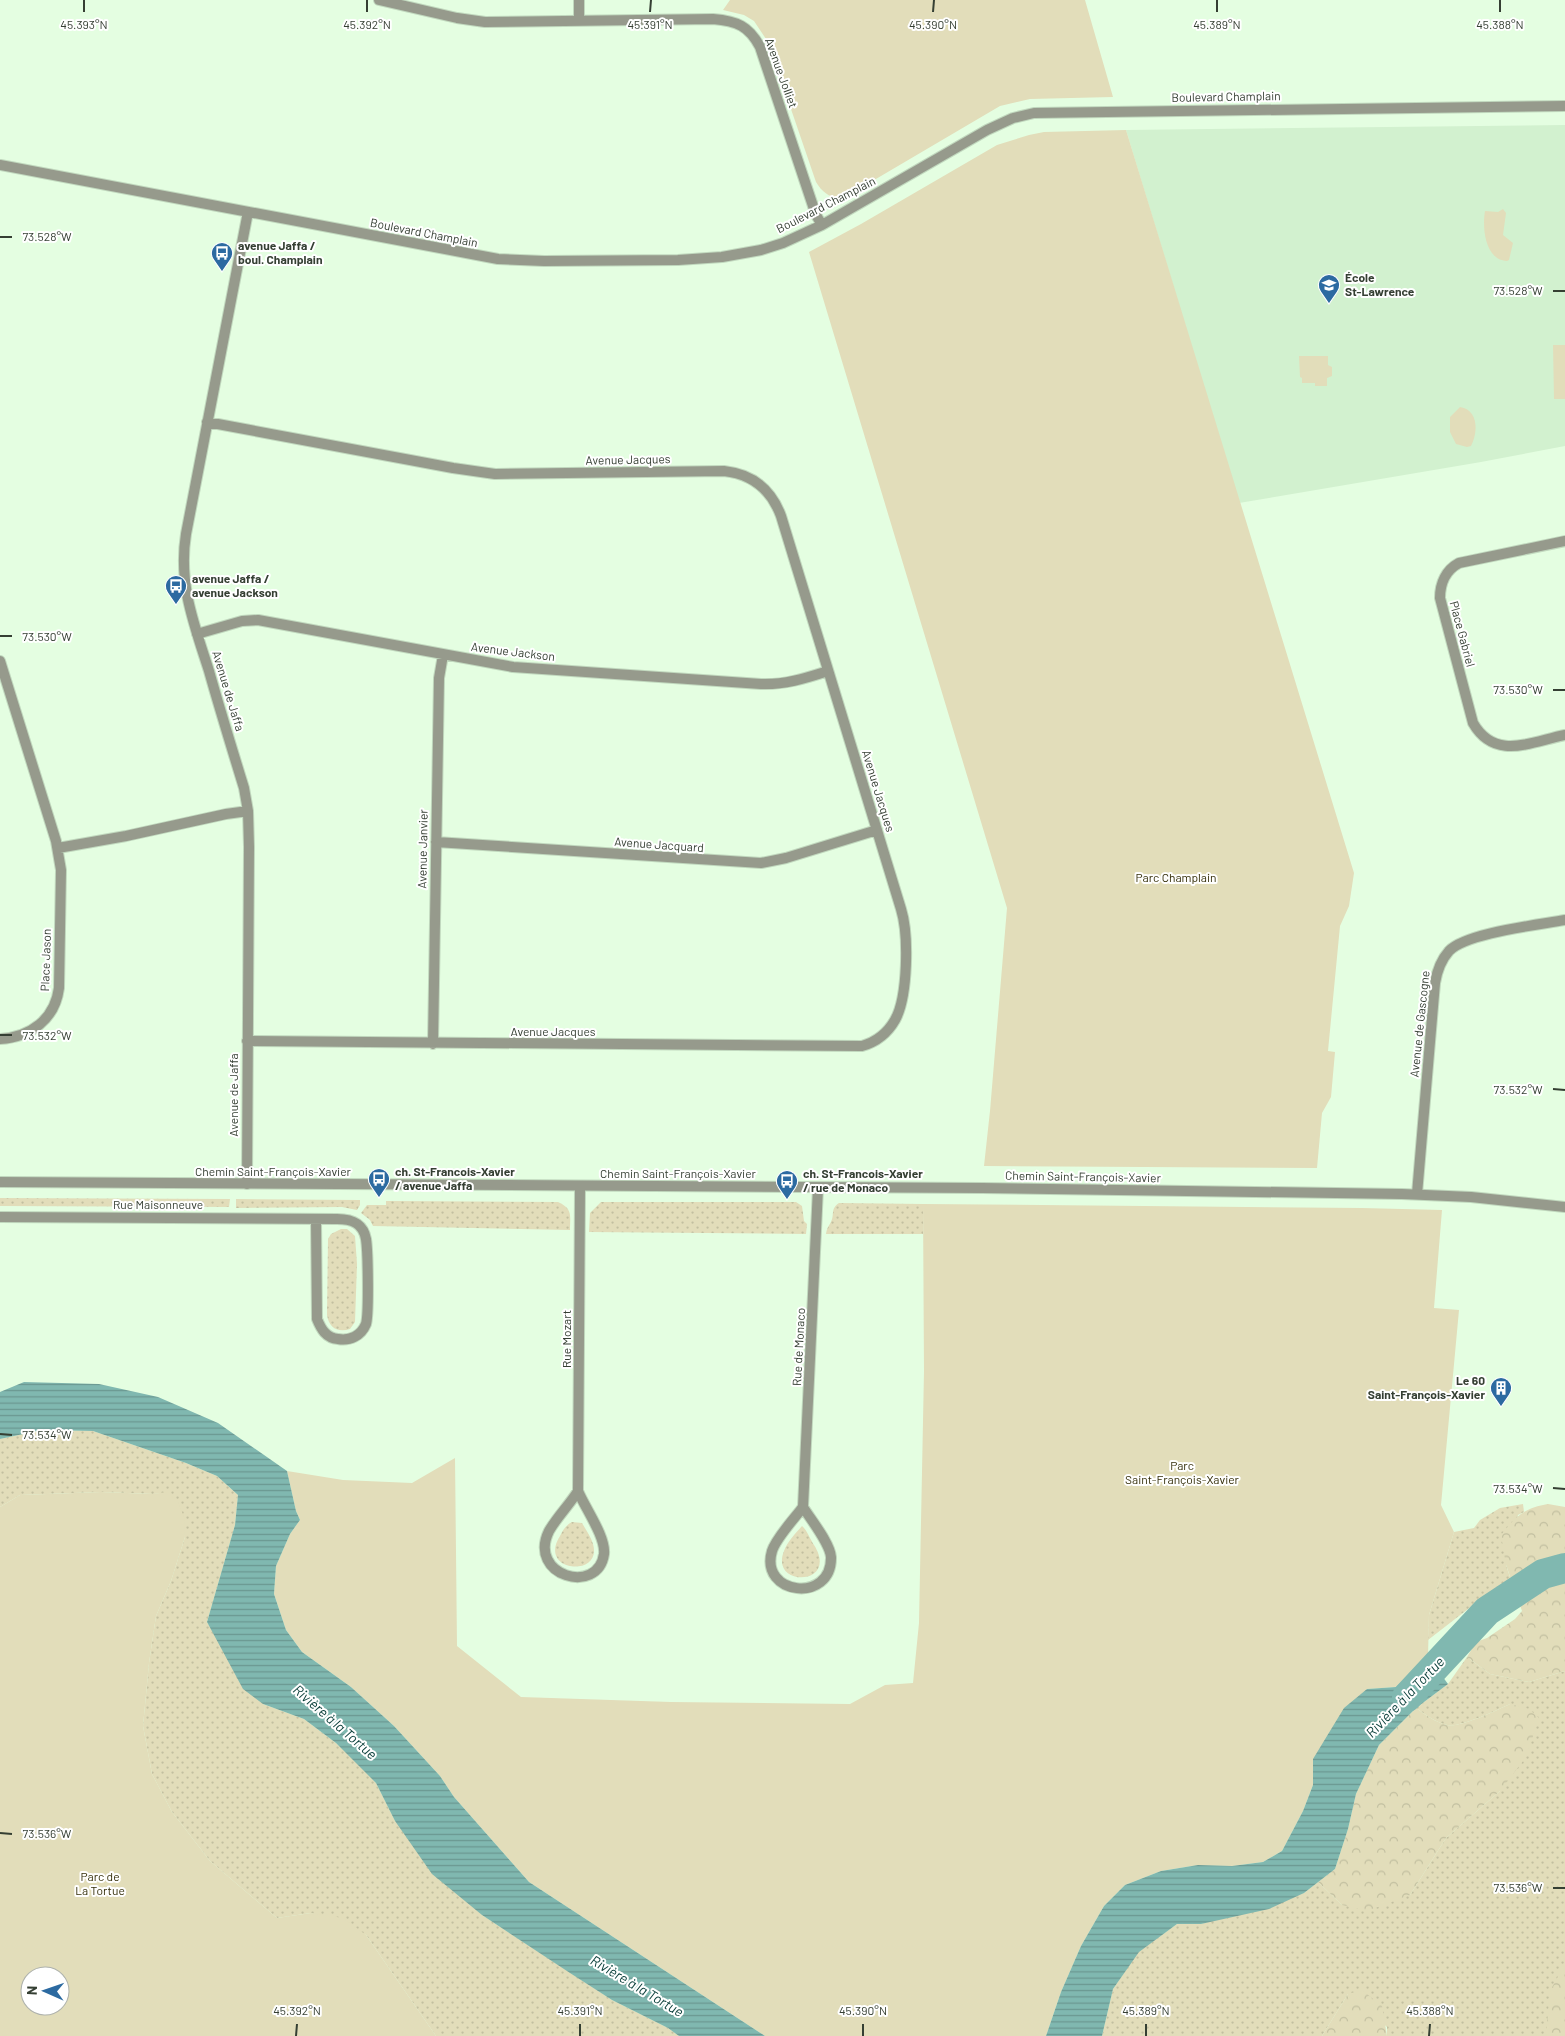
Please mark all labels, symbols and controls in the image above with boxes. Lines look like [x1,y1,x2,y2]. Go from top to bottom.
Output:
text: 45.393°N [60,17,108,31]
text: 45.392°N [343,17,391,31]
text: 45.391°N [627,17,673,31]
text: 45.390°N [909,17,957,31]
text: 45.389°N [1193,17,1241,31]
text: 45.388°N [1476,17,1524,31]
street label: Avenue Jolliet [763,36,801,109]
street label: Boulevard Champlain [1171,88,1281,104]
street label: Boulevard Champlain [774,173,877,235]
street label: Boulevard Champlain [369,215,479,249]
text: 73.528°W [22,229,72,243]
place label: avenue Jaffa / boul. Champlain [238,238,322,266]
bus stop icon: avenue Jaffa / boul. Champlain [210,241,234,272]
place label: École St-Lawrence [1345,270,1415,298]
school or university icon: École St-Lawrence [1317,273,1341,304]
text: 73.528°W [1493,283,1543,297]
street label: Avenue Jacques [585,451,671,467]
place label: avenue Jaffa / avenue Jackson [192,571,278,599]
bus stop icon: avenue Jaffa / avenue Jackson [164,574,188,605]
street label: Place Gabriel [1447,599,1478,668]
text: 73.530°W [22,629,72,643]
street label: Avenue Jackson [470,639,556,663]
street label: Avenue de Jaffa [210,649,248,733]
text: 73.530°W [1493,682,1543,696]
street label: Avenue Jacques [860,748,898,834]
street label: Avenue Janvier [414,809,430,889]
street label: Avenue Jacquard [614,834,704,854]
park label: Parc Champlain [1135,870,1217,884]
street label: Place Jason [37,928,53,992]
street label: Avenue de Gascogne [1406,970,1432,1078]
street label: Avenue Jacques [511,1024,596,1038]
text: 73.532°W [22,1028,72,1042]
street label: Avenue de Jaffa [226,1053,240,1137]
text: 73.532°W [1493,1082,1543,1096]
street label: Chemin Saint-François-Xavier [195,1164,352,1178]
place label: ch. St-Francois-Xavier / avenue Jaffa [395,1164,515,1192]
street label: Chemin Saint-François-Xavier [600,1166,757,1180]
place label: ch. St-Francois-Xavier / rue de Monaco [803,1166,923,1194]
bus stop icon: ch. St-Francois-Xavier / avenue Jaffa [367,1167,391,1198]
street label: Chemin Saint-François-Xavier [1005,1168,1162,1184]
bus stop icon: ch. St-Francois-Xavier / rue de Monaco [775,1169,799,1200]
street label: Rue Maisonneuve [113,1197,203,1211]
street label: Rue de Monaco [789,1307,807,1386]
street label: Rue Mozart [559,1310,573,1368]
place label: Le 60 Saint-François-Xavier [1368,1373,1485,1401]
building icon: Le 60 Saint-François-Xavier [1489,1376,1513,1407]
text: 73.534°W [22,1427,72,1441]
park label: Parc Saint-François-Xavier [1125,1458,1240,1486]
text: 73.534°W [1493,1481,1543,1495]
water label: Rivière à la Tortue [1362,1653,1447,1740]
water label: Rivière à la Tortue [290,1681,381,1763]
text: 73.536°W [23,1826,72,1840]
park label: Parc de La Tortue [75,1869,125,1897]
text: 73.536°W [1494,1880,1543,1894]
water label: Rivière à la Tortue [588,1951,687,2020]
north arrow [20,1966,70,2016]
text: N [23,1986,40,1995]
text: 45.392°N [273,2003,321,2017]
text: 45.391°N [557,2003,603,2017]
text: 45.390°N [839,2003,887,2017]
text: 45.389°N [1122,2003,1170,2017]
text: 45.388°N [1406,2003,1454,2017]

